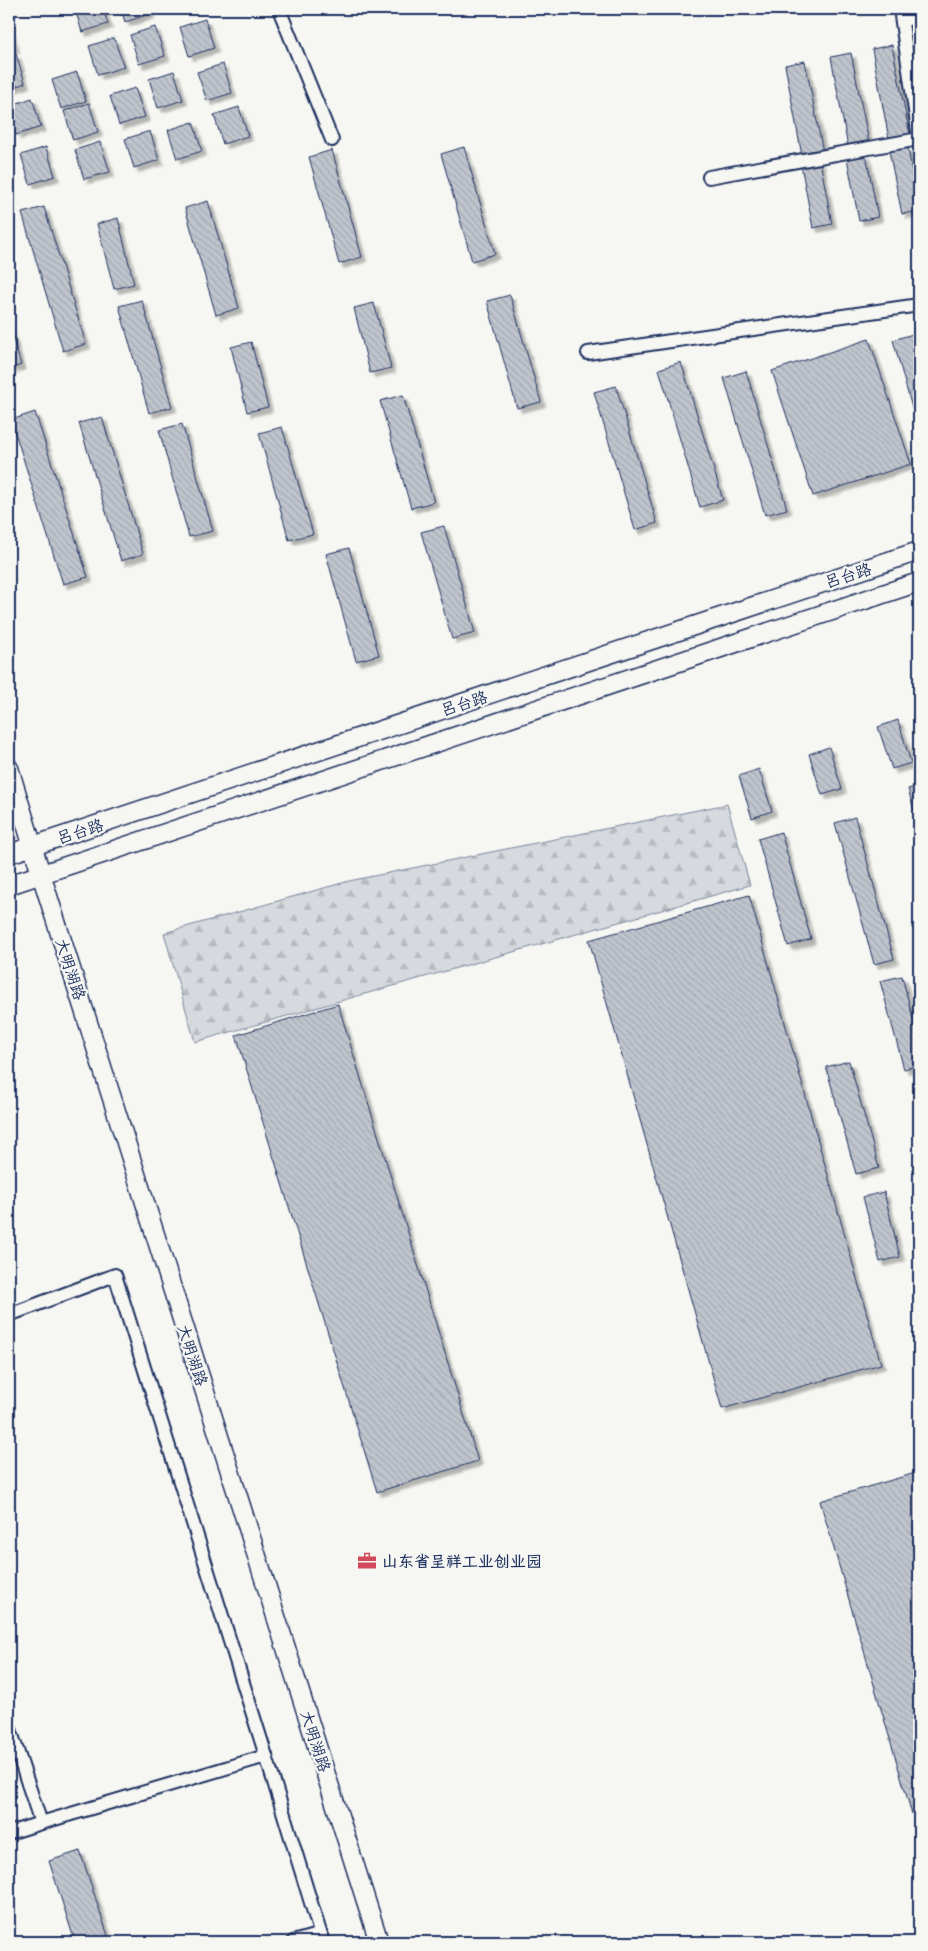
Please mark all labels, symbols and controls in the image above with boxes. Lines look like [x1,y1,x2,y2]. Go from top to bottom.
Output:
street label: 吕台路 [822,559,874,592]
street label: 吕台路 [438,687,490,720]
street label: 吕台路 [54,815,106,848]
street label: 大明湖路 [52,936,89,1003]
street label: 大明湖路 [174,1322,211,1389]
office icon: 山东省呈祥工业创业园 [356,1550,378,1572]
place label: 山东省呈祥工业创业园 [382,1552,542,1571]
street label: 大明湖路 [297,1708,334,1775]

